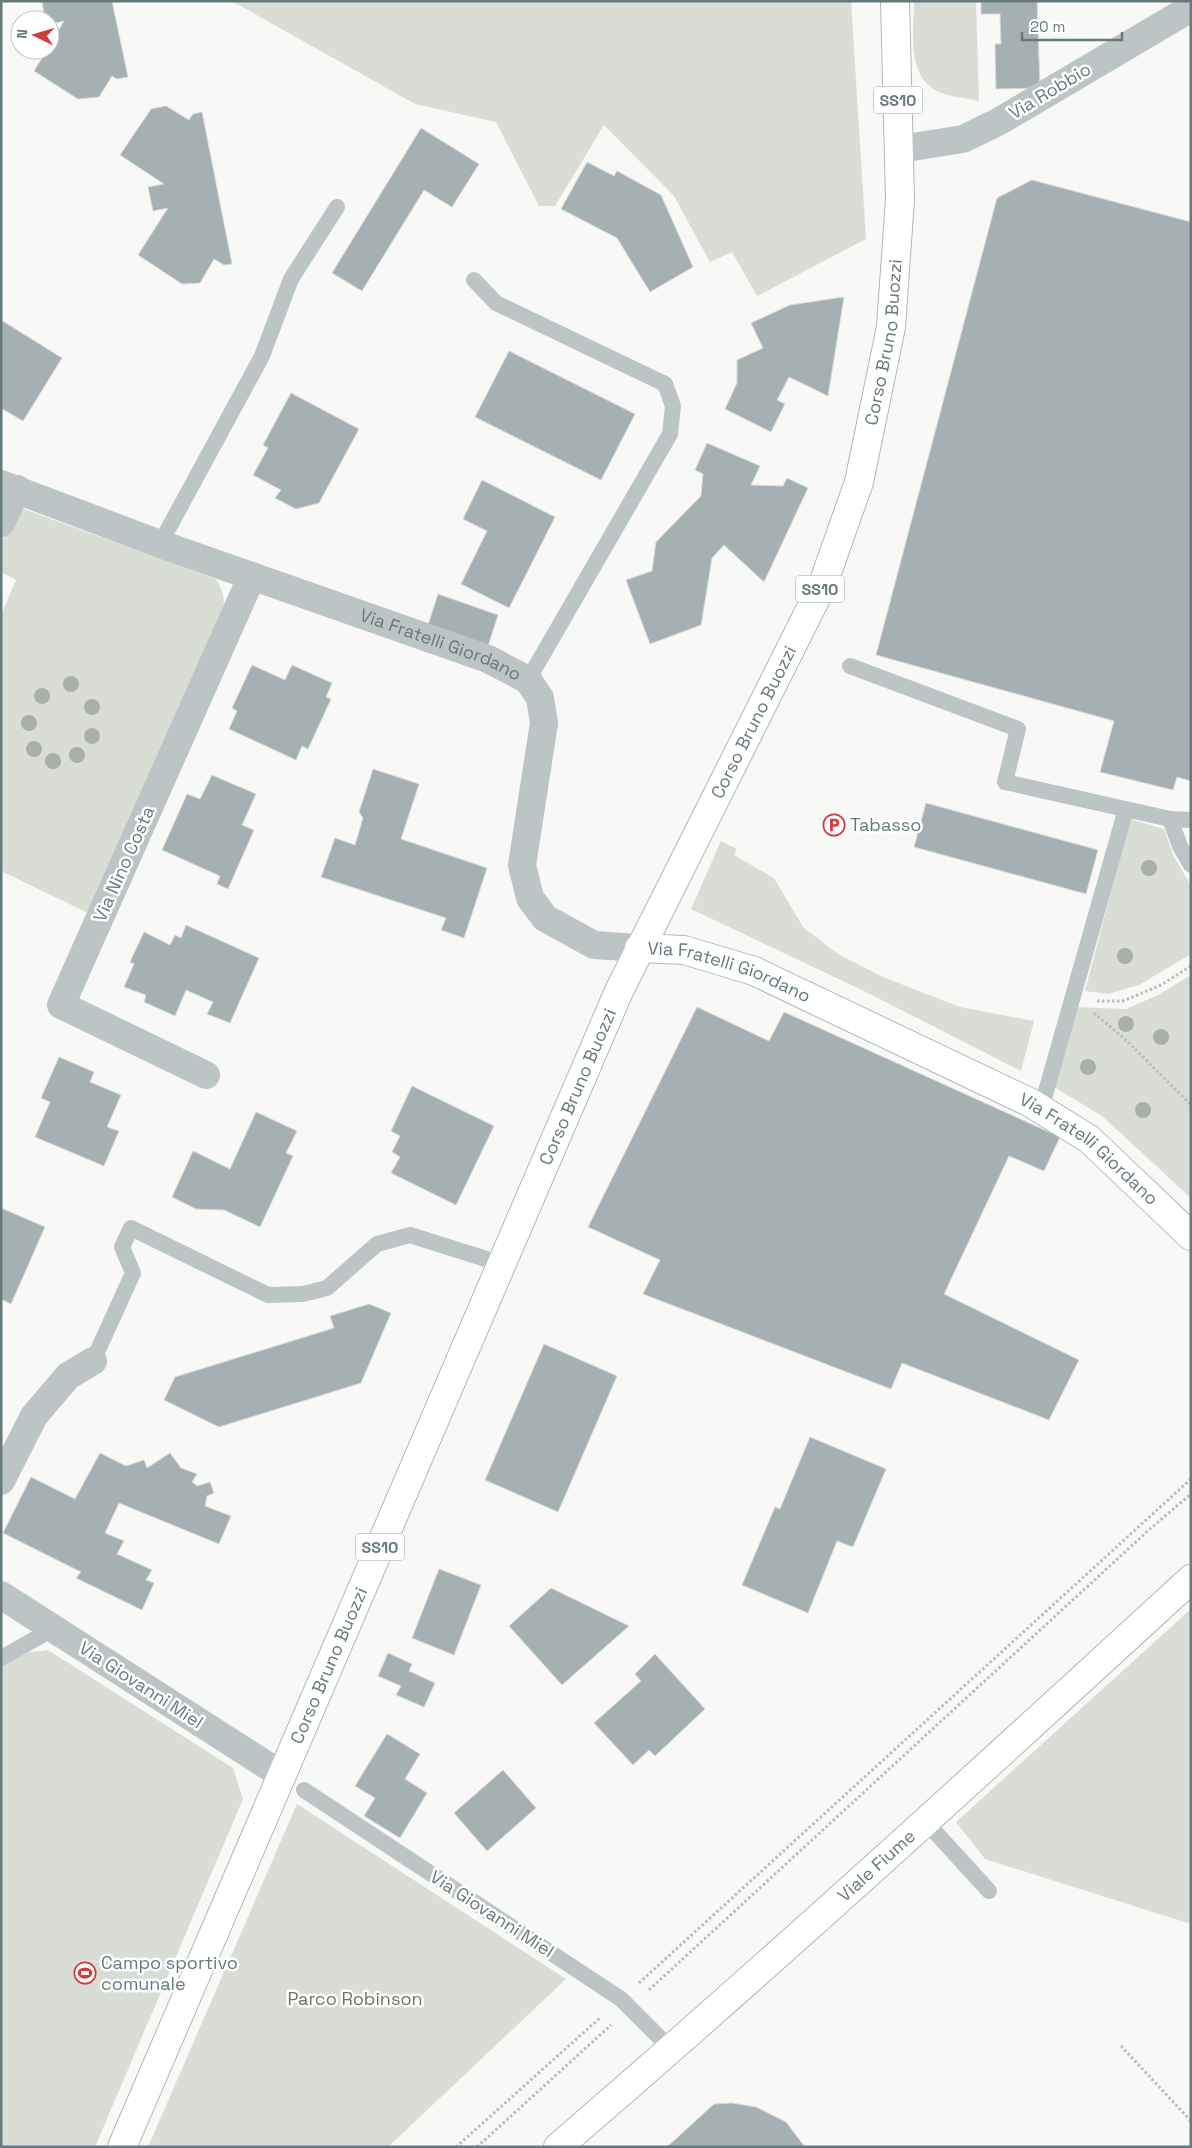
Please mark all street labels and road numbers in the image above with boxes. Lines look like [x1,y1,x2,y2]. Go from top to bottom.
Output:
street label: Via Robbio [1005,57,1095,124]
road number: SS10 [874,86,922,114]
street label: Corso Bruno Buozzi [859,258,907,427]
road number: SS10 [796,576,844,602]
street label: Via Fratelli Giordano [357,603,525,685]
street label: Corso Bruno Buozzi [705,642,801,802]
street label: Via Nino Costa [88,802,159,925]
street label: Via Fratelli Giordano [647,936,815,1007]
street label: Corso Bruno Buozzi [534,1005,621,1168]
street label: Via Fratelli Giordano [1016,1087,1163,1210]
road number: SS10 [356,1534,404,1560]
street label: Corso Bruno Buozzi [285,1584,372,1747]
street label: Via Giovanni Miel [75,1636,208,1733]
street label: Viale Fiume [833,1824,920,1906]
street label: Via Giovanni Miel [426,1865,559,1962]

